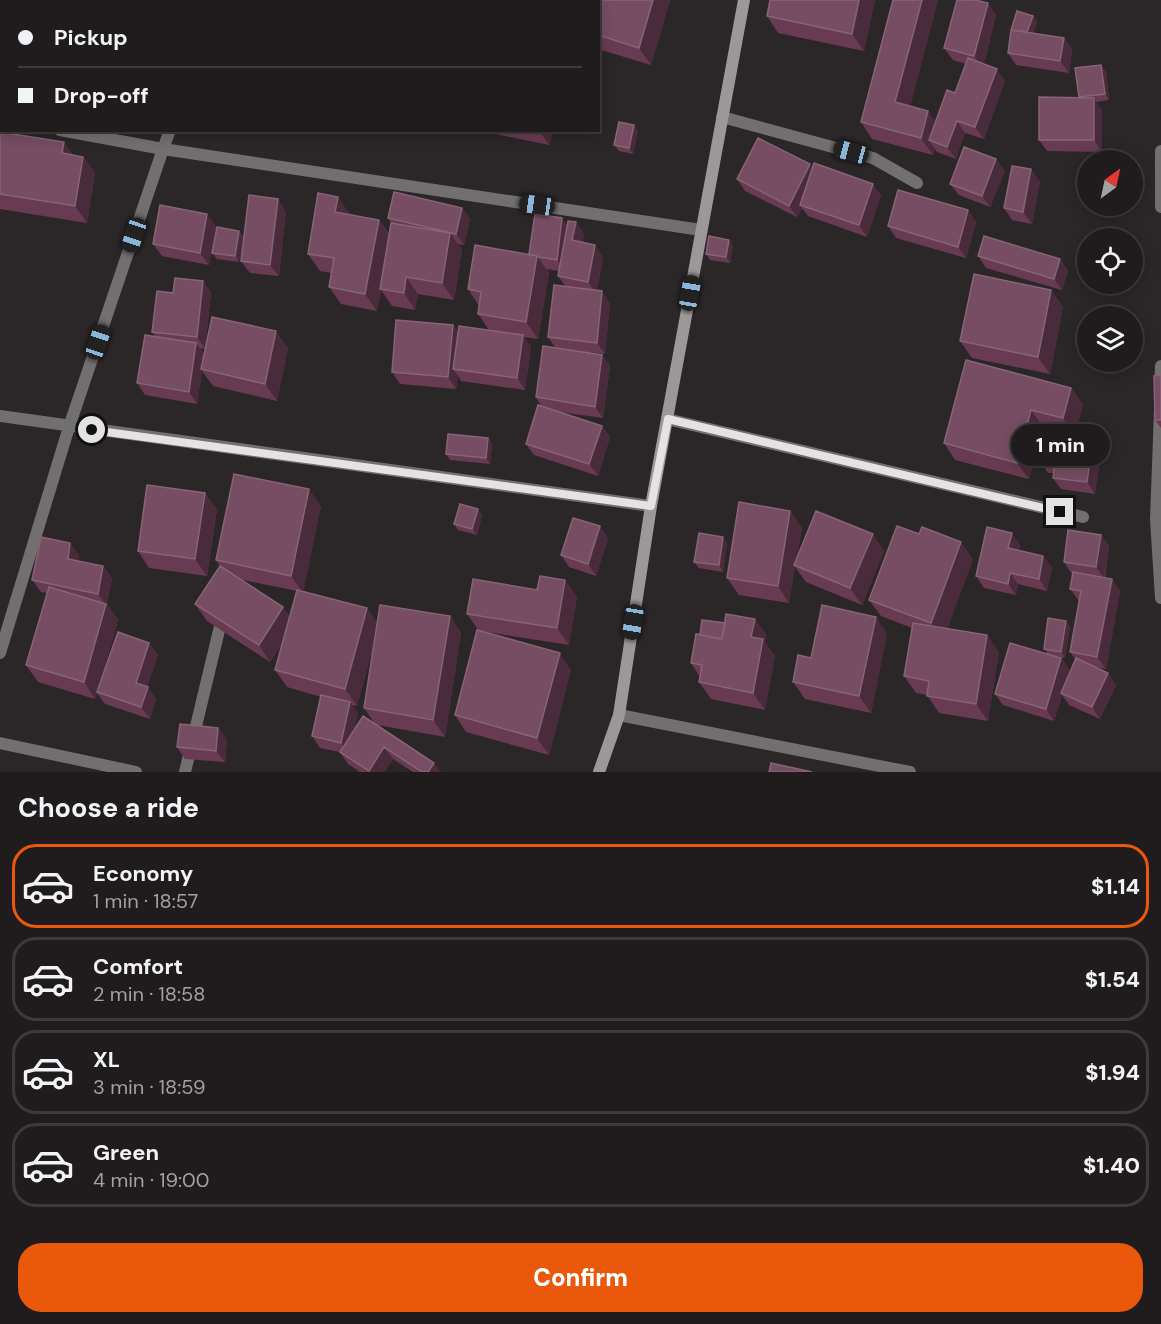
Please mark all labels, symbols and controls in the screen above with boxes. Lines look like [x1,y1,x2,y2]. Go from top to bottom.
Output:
text: Pickup [54,23,128,52]
text: Drop-off [54,81,149,110]
car [831,139,871,165]
north arrow [1077,150,1143,216]
map controls [1077,150,1143,372]
car [518,194,556,216]
car [120,215,148,255]
button: locate [1077,228,1143,294]
car [678,274,702,312]
button: layers [1077,306,1143,372]
car [84,322,112,362]
route start [78,416,105,443]
callout: 1 min [1010,425,1110,467]
text: 1 min [1036,432,1085,458]
route end [1046,498,1073,525]
car [621,603,645,641]
text: Choose a ride [18,790,199,825]
icon: car [21,859,75,913]
text: Economy [93,859,193,888]
text: $1.14 [1091,872,1140,901]
text: 1 min · 18:57 [93,888,198,914]
icon: car [21,952,75,1006]
text: Comfort [93,952,183,981]
text: $1.54 [1085,965,1140,994]
text: 2 min · 18:58 [93,981,205,1007]
icon: car [21,1045,75,1099]
text: XL [93,1045,120,1074]
text: $1.94 [1085,1058,1140,1087]
text: 3 min · 18:59 [93,1074,205,1100]
icon: car [21,1138,75,1192]
text: Green [93,1138,159,1167]
text: $1.40 [1083,1151,1140,1180]
text: 4 min · 19:00 [93,1167,209,1193]
button: Confirm [18,1243,1143,1312]

